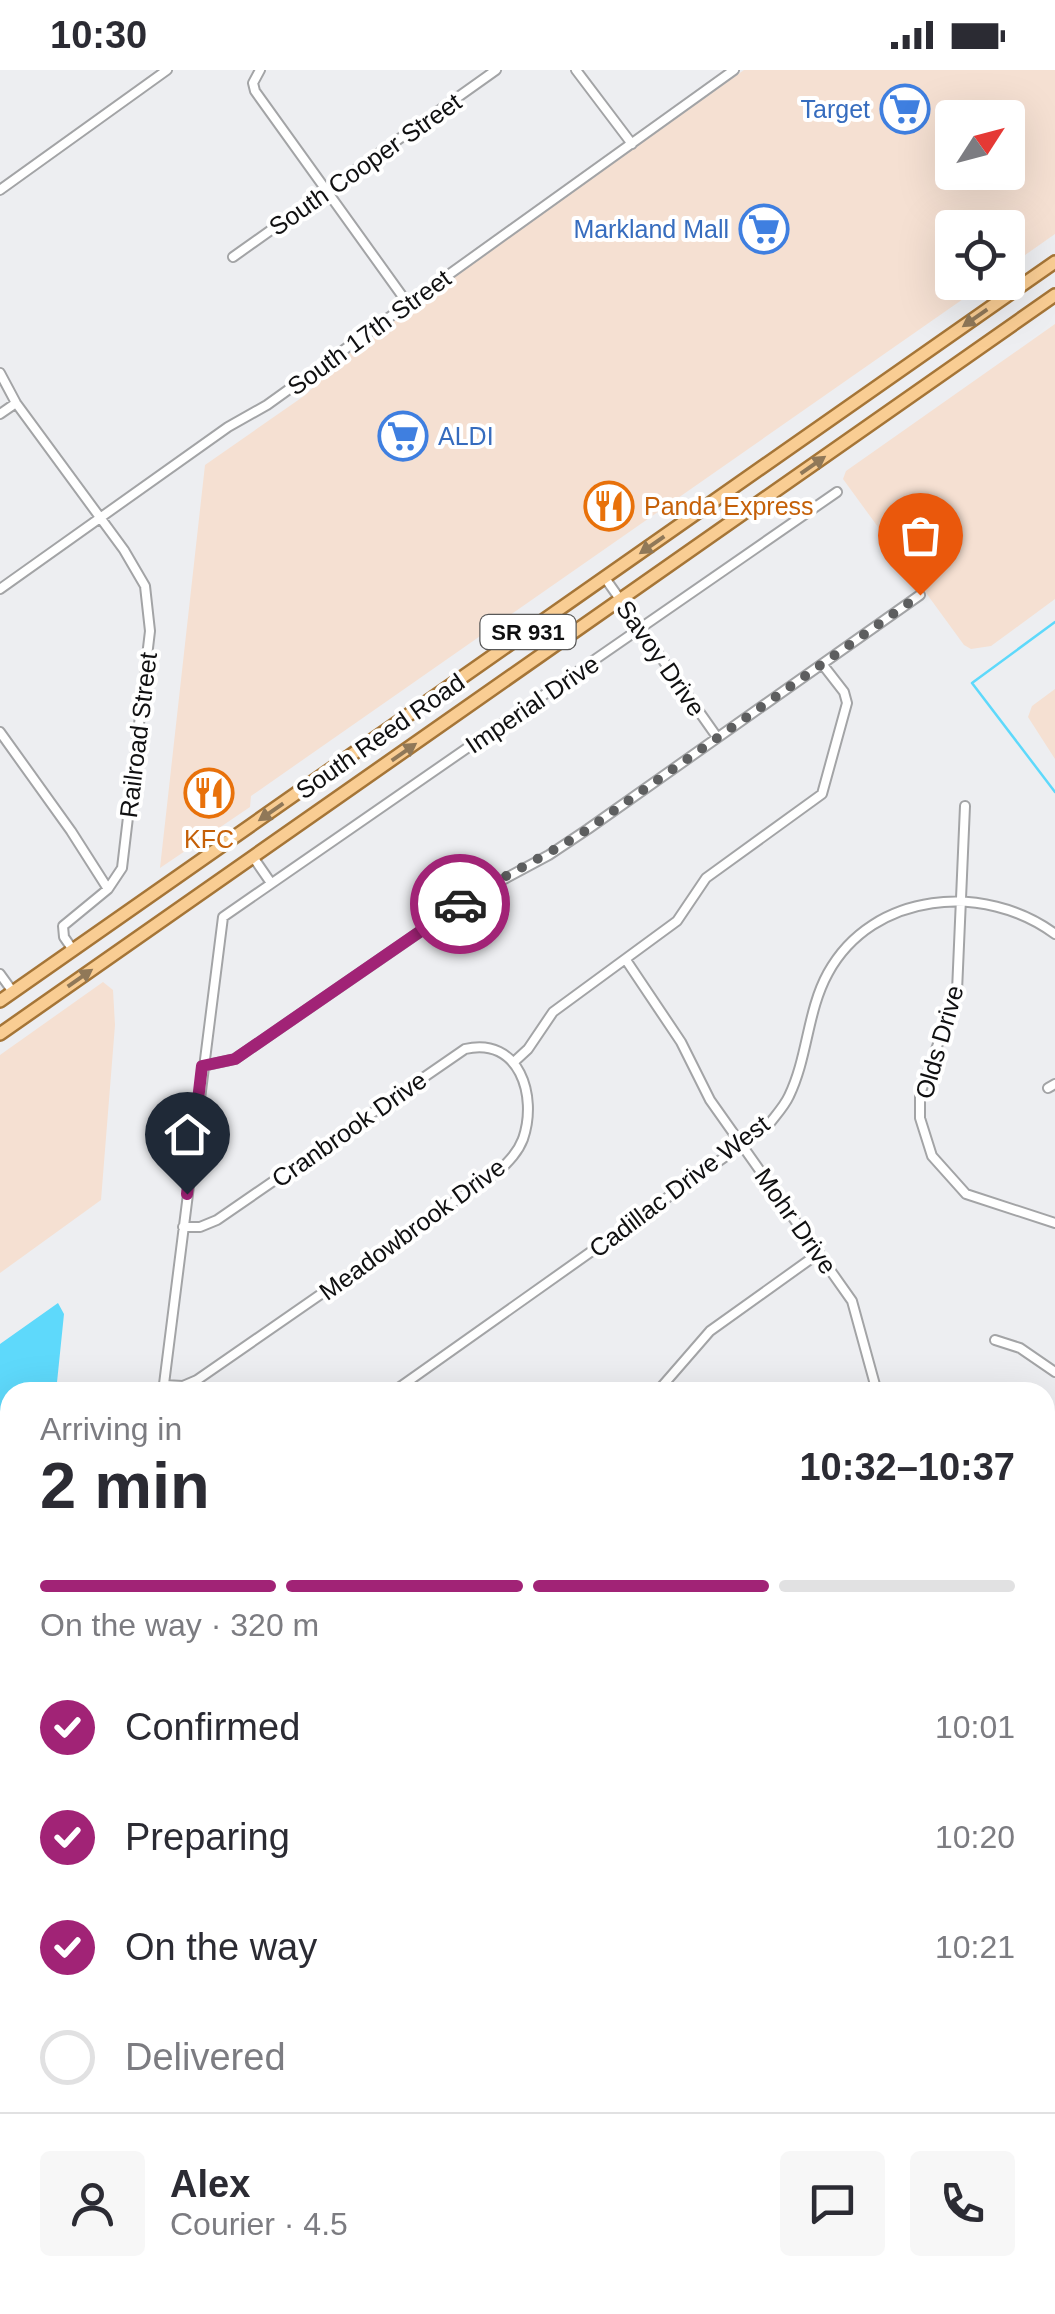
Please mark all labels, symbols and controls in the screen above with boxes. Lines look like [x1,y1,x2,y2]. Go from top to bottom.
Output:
text: 10:30 [50,14,147,56]
supermarket icon: Target [879,83,931,135]
street label: South Cooper Street [264,87,466,241]
place label: Target [801,95,870,123]
north arrow [935,100,1025,190]
map controls [935,100,1025,300]
supermarket icon: Markland Mall [738,203,790,255]
button: locate [935,210,1025,300]
place label: Markland Mall [573,215,729,243]
street label: South 17th Street [282,263,456,401]
one-way arrow [962,308,989,327]
supermarket icon: ALDI [377,410,429,462]
place label: ALDI [438,422,494,450]
one-way arrow [800,456,826,475]
restaurant icon: Panda Express [583,480,635,532]
place label: Panda Express [644,492,814,520]
pin [878,493,963,596]
icon: bag [893,508,948,563]
one-way arrow [639,535,665,554]
street label: Savoy Drive [611,595,711,721]
road number: SR 931 [480,615,576,649]
street label: Imperial Drive [460,649,604,759]
street label: Railroad Street [114,650,162,819]
street label: South Reed Road [291,668,469,804]
one-way arrow [390,743,417,762]
restaurant icon: KFC [183,767,235,819]
one-way arrow [258,802,285,821]
place label: KFC [184,825,234,853]
courier [410,854,510,954]
icon: car [433,877,488,932]
one-way arrow [67,969,93,988]
street label: Olds Drive [909,982,969,1102]
street label: Cranbrook Drive [266,1065,432,1193]
pin [145,1092,230,1195]
icon: home [160,1107,215,1162]
street label: Cadillac Drive West [584,1109,774,1263]
street label: Meadowbrook Drive [314,1152,510,1306]
street label: Mohr Drive [749,1163,843,1279]
text: Arriving in [40,1411,182,1447]
text: 10:32–10:37 [799,1446,1015,1488]
text: 2 min [40,1449,210,1522]
text: On the way · 320 m [40,1607,319,1643]
icon: check [40,1700,95,1755]
text: Confirmed [125,1706,300,1748]
text: 10:01 [935,1709,1015,1745]
icon: check [40,1810,95,1865]
text: Preparing [125,1816,290,1858]
text: 10:20 [935,1819,1015,1855]
icon: check [40,1920,95,1975]
text: On the way [125,1926,317,1968]
text: 10:21 [935,1929,1015,1965]
text: Delivered [125,2036,286,2078]
button: person [40,2151,145,2256]
button: chat [780,2151,885,2256]
button: phone [910,2151,1015,2256]
text: Alex [170,2163,250,2205]
text: Courier · 4.5 [170,2206,348,2242]

